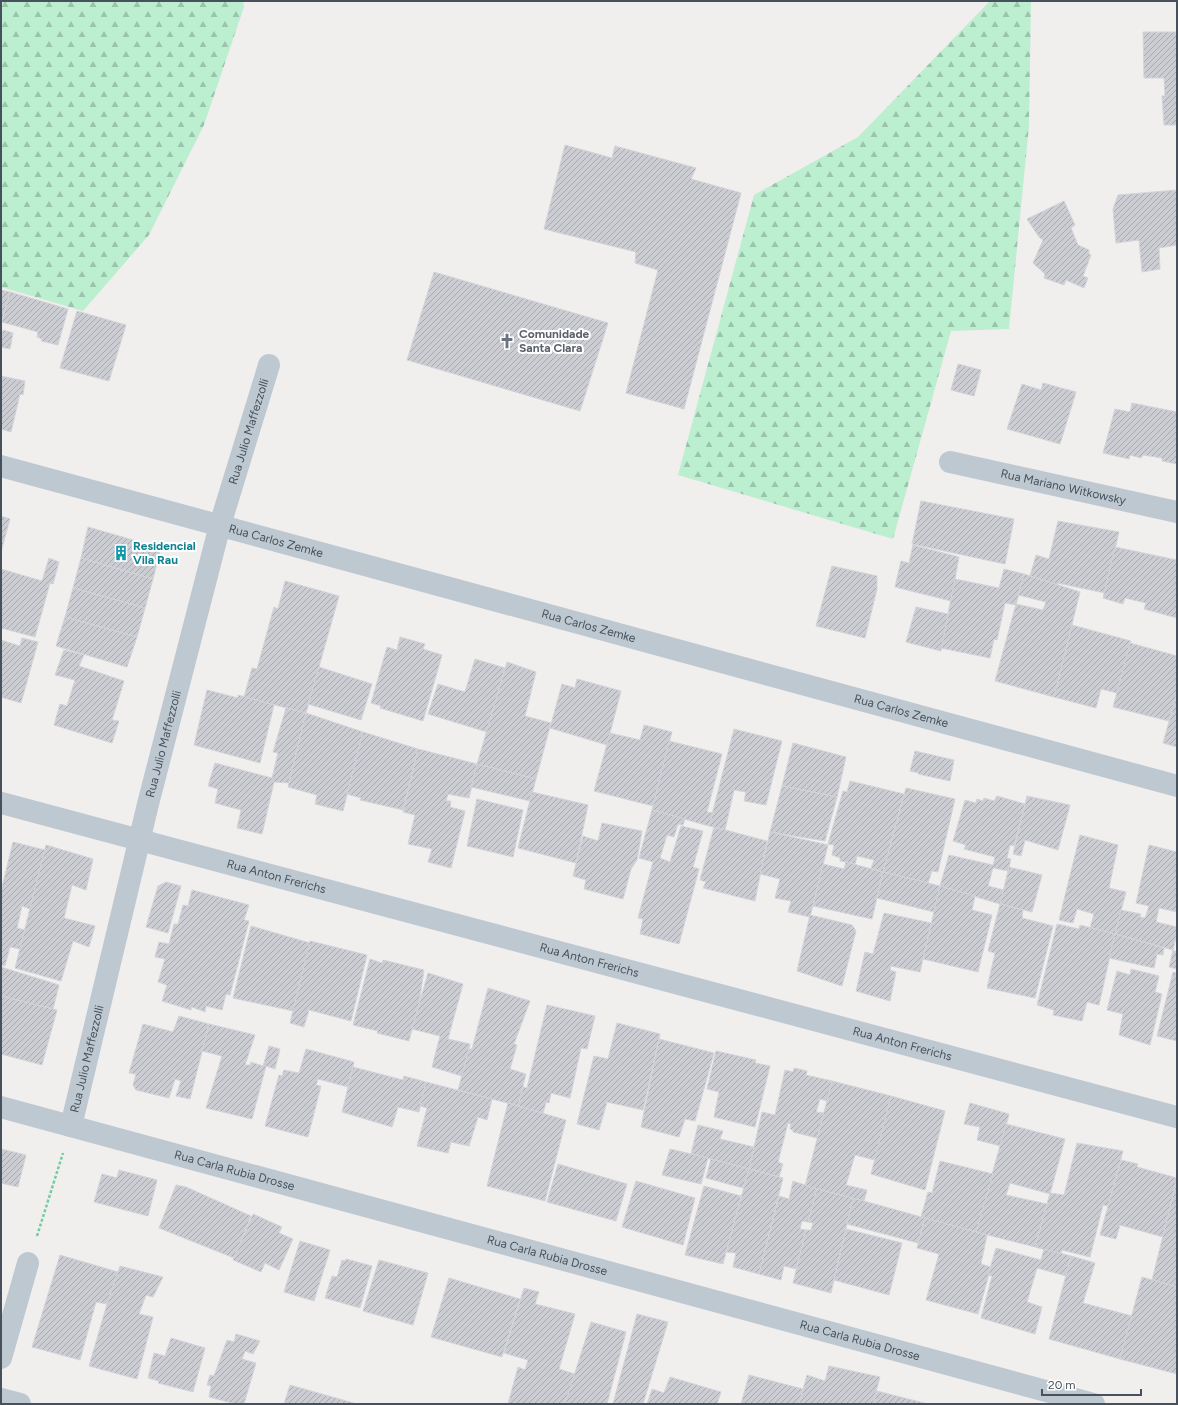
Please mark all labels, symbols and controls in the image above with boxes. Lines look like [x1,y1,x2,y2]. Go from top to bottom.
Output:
place label: Comunidade Santa Clara [519,327,590,355]
church icon: Comunidade Santa Clara [498,332,516,350]
street label: Rua Julio Maffezzolli [226,377,271,486]
street label: Rua Mariano Witkowsky [999,466,1128,508]
street label: Rua Carlos Zemke [227,521,325,560]
place label: Residencial Vila Rau [133,539,196,567]
building icon: Residencial Vila Rau [112,544,130,562]
street label: Rua Carlos Zemke [540,606,638,646]
street label: Rua Julio Maffezzolli [143,689,184,799]
street label: Rua Carlos Zemke [853,691,950,731]
street label: Rua Anton Frerichs [225,857,328,897]
street label: Rua Anton Frerichs [538,940,641,980]
street label: Rua Julio Maffezzolli [67,1004,107,1114]
street label: Rua Anton Frerichs [851,1024,954,1064]
street label: Rua Carla Rubia Drosse [173,1147,297,1194]
street label: Rua Carla Rubia Drosse [485,1232,609,1279]
street label: Rua Carla Rubia Drosse [798,1317,922,1364]
scale bar [1042,1371,1141,1397]
text: 20 m [1048,1378,1076,1392]

